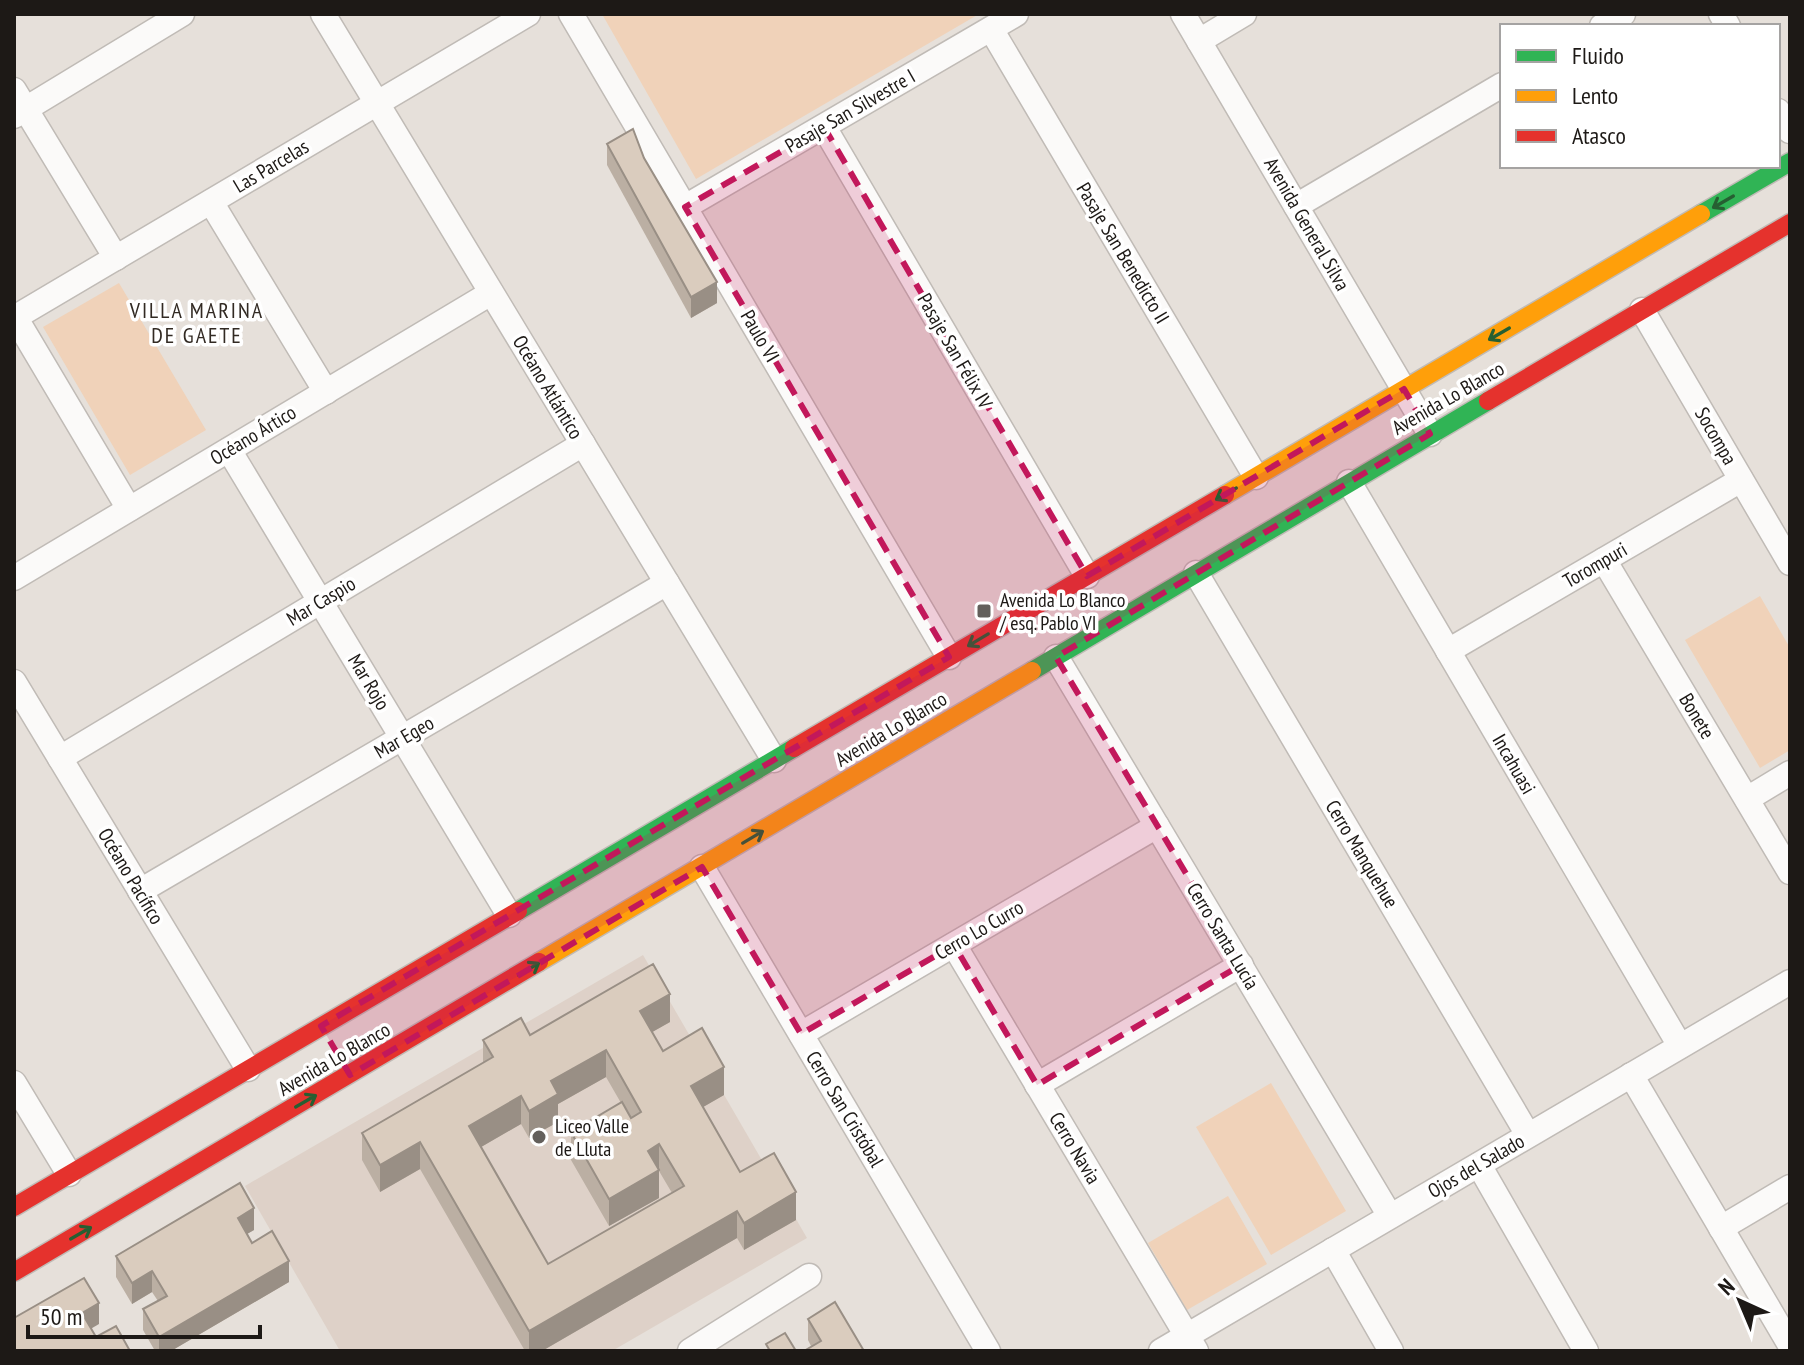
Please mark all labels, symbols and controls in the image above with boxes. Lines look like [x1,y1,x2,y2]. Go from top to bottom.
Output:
legend [1500,24,1780,168]
text: Fluido [1572,40,1624,71]
street label: Pasaje San Silvestre I [780,63,920,159]
text: Lento [1572,80,1618,111]
text: Atasco [1572,120,1626,151]
street label: Las Parcelas [229,133,314,199]
street label: Avenida General Silva [1258,153,1356,295]
street label: Pasaje San Benedicto II [1071,178,1175,328]
one-way arrow [1712,194,1735,210]
street label: Pasaje San Félix IV [911,289,999,414]
district label: VILLA MARINA DE GAETE [129,296,264,349]
street label: Paulo VI [735,305,785,367]
one-way arrow [1488,326,1511,342]
street label: Océano Atlántico [507,330,589,444]
street label: Avenida Lo Blanco [1387,355,1509,441]
street label: Océano Ártico [205,399,301,471]
street label: Socompa [1689,403,1743,469]
one-way arrow [1215,486,1238,502]
street label: Torompuri [1558,536,1632,594]
street label: Mar Caspio [282,570,360,632]
place label: Avenida Lo Blanco / esq. Pablo VI [999,587,1125,636]
marker: Avenida Lo Blanco / esq. Pablo VI [975,602,993,620]
one-way arrow [967,632,990,648]
street label: Mar Rojo [342,649,396,715]
street label: Avenida Lo Blanco [831,686,951,772]
street label: Bonete [1673,688,1721,744]
street label: Mar Egeo [370,710,438,764]
street label: Incahuasi [1486,729,1542,799]
street label: Cerro Manquehue [1320,795,1404,913]
street label: Océano Pacífico [92,823,170,929]
one-way arrow [741,829,764,845]
street label: Cerro Santa Lucía [1181,878,1265,994]
street label: Cerro Lo Curro [930,894,1028,966]
one-way arrow [517,961,540,977]
street label: Avenida Lo Blanco [273,1016,395,1102]
street label: Cerro San Cristóbal [800,1046,890,1172]
one-way arrow [294,1093,317,1109]
street label: Cerro Navia [1043,1107,1107,1189]
place label: Liceo Valle de Lluta [555,1113,629,1162]
marker: Liceo Valle de Lluta [530,1128,548,1146]
street label: Ojos del Salado [1423,1128,1529,1204]
one-way arrow [69,1225,92,1241]
north arrow [1700,1261,1780,1341]
text: N [1712,1272,1740,1301]
scale bar [28,1289,260,1339]
text: 50 m [40,1301,82,1332]

